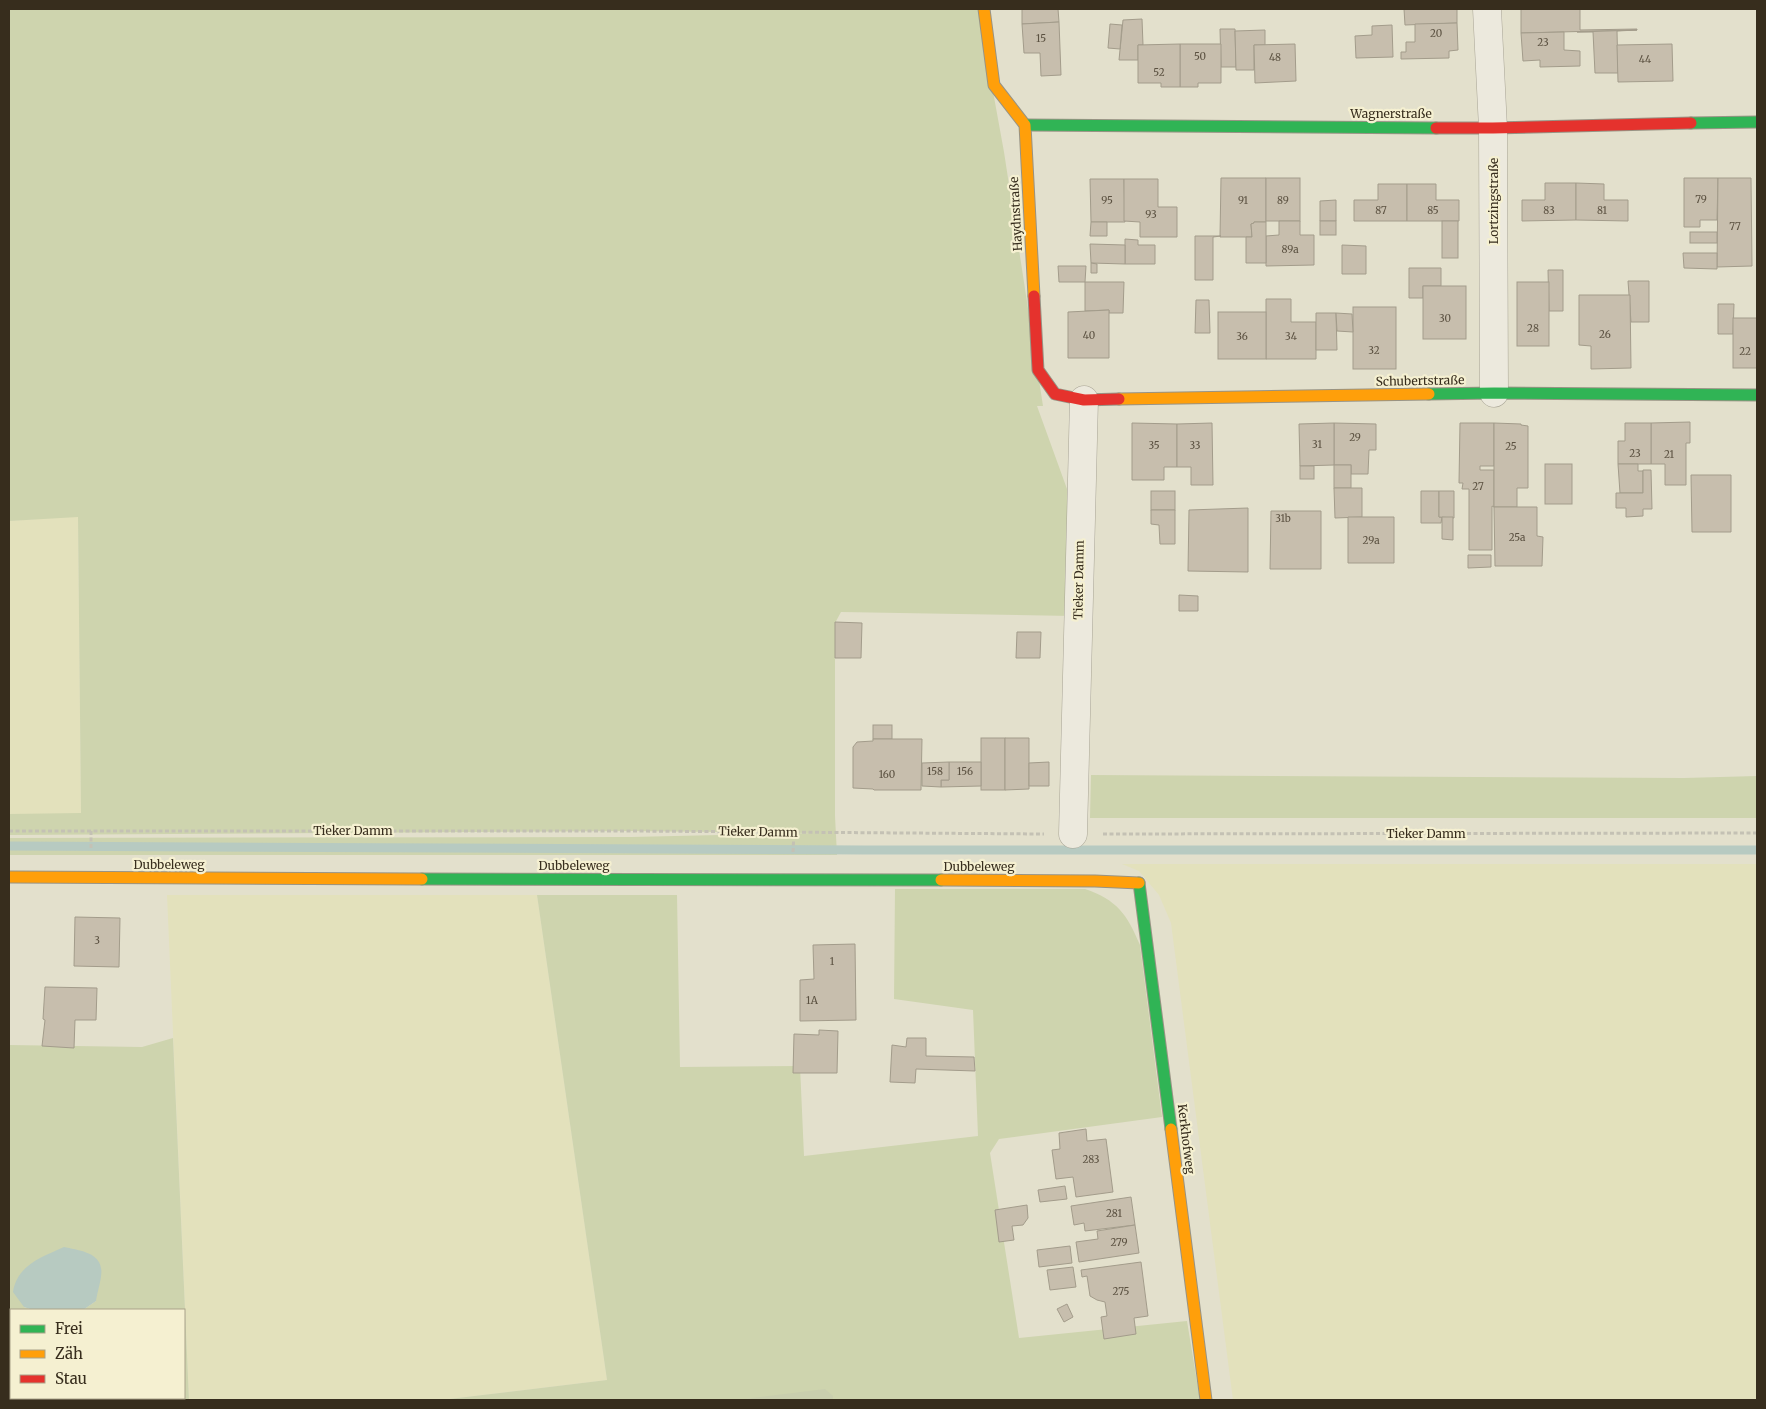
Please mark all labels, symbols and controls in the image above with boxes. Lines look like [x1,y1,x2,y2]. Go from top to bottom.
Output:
house number: 20 [1430,27,1442,40]
house number: 15 [1036,32,1046,45]
house number: 23 [1537,36,1549,49]
house number: 50 [1194,50,1206,63]
house number: 48 [1269,51,1281,64]
house number: 44 [1639,53,1651,66]
house number: 52 [1153,66,1165,79]
street label: Wagnerstraße [1349,106,1432,121]
street label: Lortzingstraße [1486,158,1501,244]
street label: Haydnstraße [1006,176,1025,252]
house number: 79 [1695,193,1707,206]
house number: 95 [1101,194,1113,207]
house number: 91 [1238,194,1249,207]
house number: 89 [1277,194,1289,207]
house number: 87 [1375,204,1387,217]
house number: 85 [1427,204,1439,217]
house number: 83 [1543,204,1555,217]
house number: 81 [1597,204,1608,217]
house number: 93 [1145,208,1157,221]
house number: 77 [1729,220,1741,233]
house number: 89a [1281,243,1299,256]
house number: 30 [1439,312,1451,325]
house number: 28 [1527,322,1539,335]
house number: 26 [1599,328,1611,341]
house number: 40 [1083,329,1095,342]
house number: 36 [1236,330,1248,343]
house number: 34 [1285,330,1297,343]
house number: 32 [1368,344,1380,357]
house number: 22 [1739,345,1751,358]
street label: Schubertstraße [1376,372,1464,389]
house number: 29 [1349,431,1361,444]
house number: 31 [1312,438,1322,451]
house number: 35 [1148,439,1160,452]
house number: 33 [1190,439,1201,452]
house number: 25 [1505,440,1517,453]
house number: 23 [1629,447,1641,460]
house number: 21 [1664,448,1675,461]
house number: 27 [1472,480,1484,493]
house number: 31b [1275,512,1291,525]
house number: 25a [1509,531,1526,544]
house number: 29a [1362,534,1380,547]
street label: Tieker Damm [1070,540,1087,620]
house number: 158 [927,765,943,778]
house number: 156 [957,765,973,778]
house number: 160 [879,768,895,781]
street label: Tieker Damm [313,823,393,838]
street label: Tieker Damm [718,823,798,840]
street label: Tieker Damm [1386,826,1466,841]
street label: Dubbeleweg [133,857,205,872]
street label: Dubbeleweg [538,858,610,873]
street label: Dubbeleweg [943,859,1015,874]
house number: 3 [94,934,100,947]
house number: 1 [830,955,835,968]
house number: 1A [806,994,819,1007]
street label: Kerkhofweg [1175,1103,1198,1176]
house number: 283 [1082,1153,1100,1166]
house number: 281 [1106,1207,1122,1220]
house number: 279 [1110,1236,1128,1249]
house number: 275 [1113,1285,1130,1298]
legend [10,1309,185,1399]
text: Frei [55,1319,83,1338]
text: Zäh [55,1344,83,1363]
text: Stau [55,1369,87,1388]

